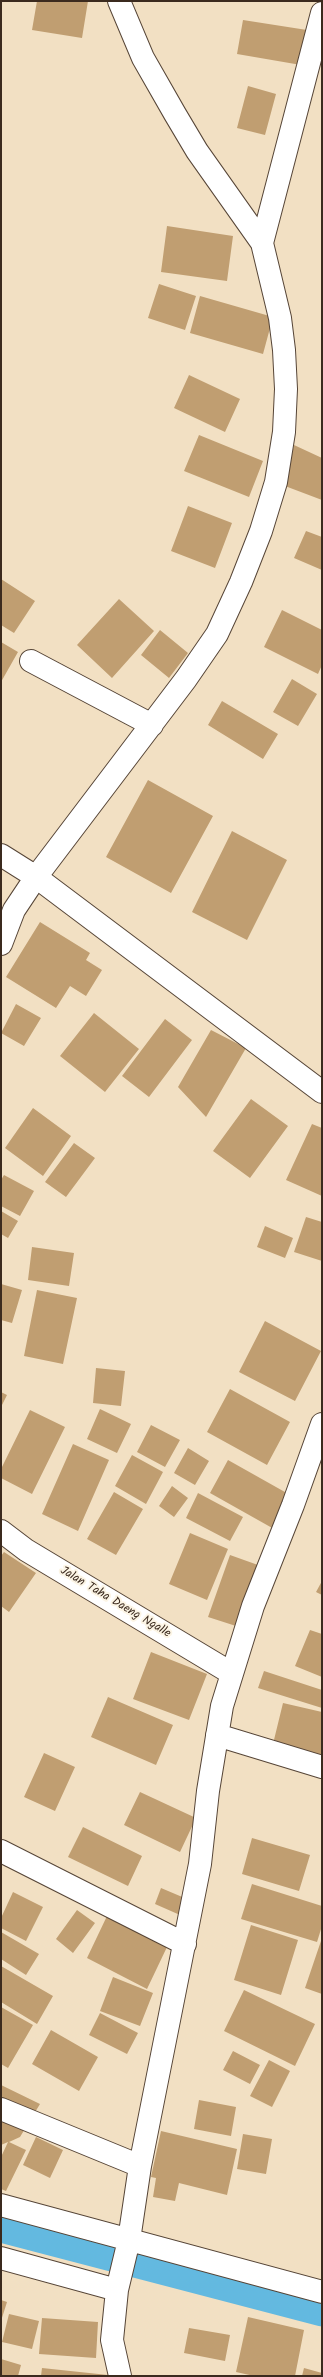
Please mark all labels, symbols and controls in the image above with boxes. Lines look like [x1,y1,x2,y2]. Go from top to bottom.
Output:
street label: Jalan Taha Daeng Ngalle [57,1564,173,1642]

